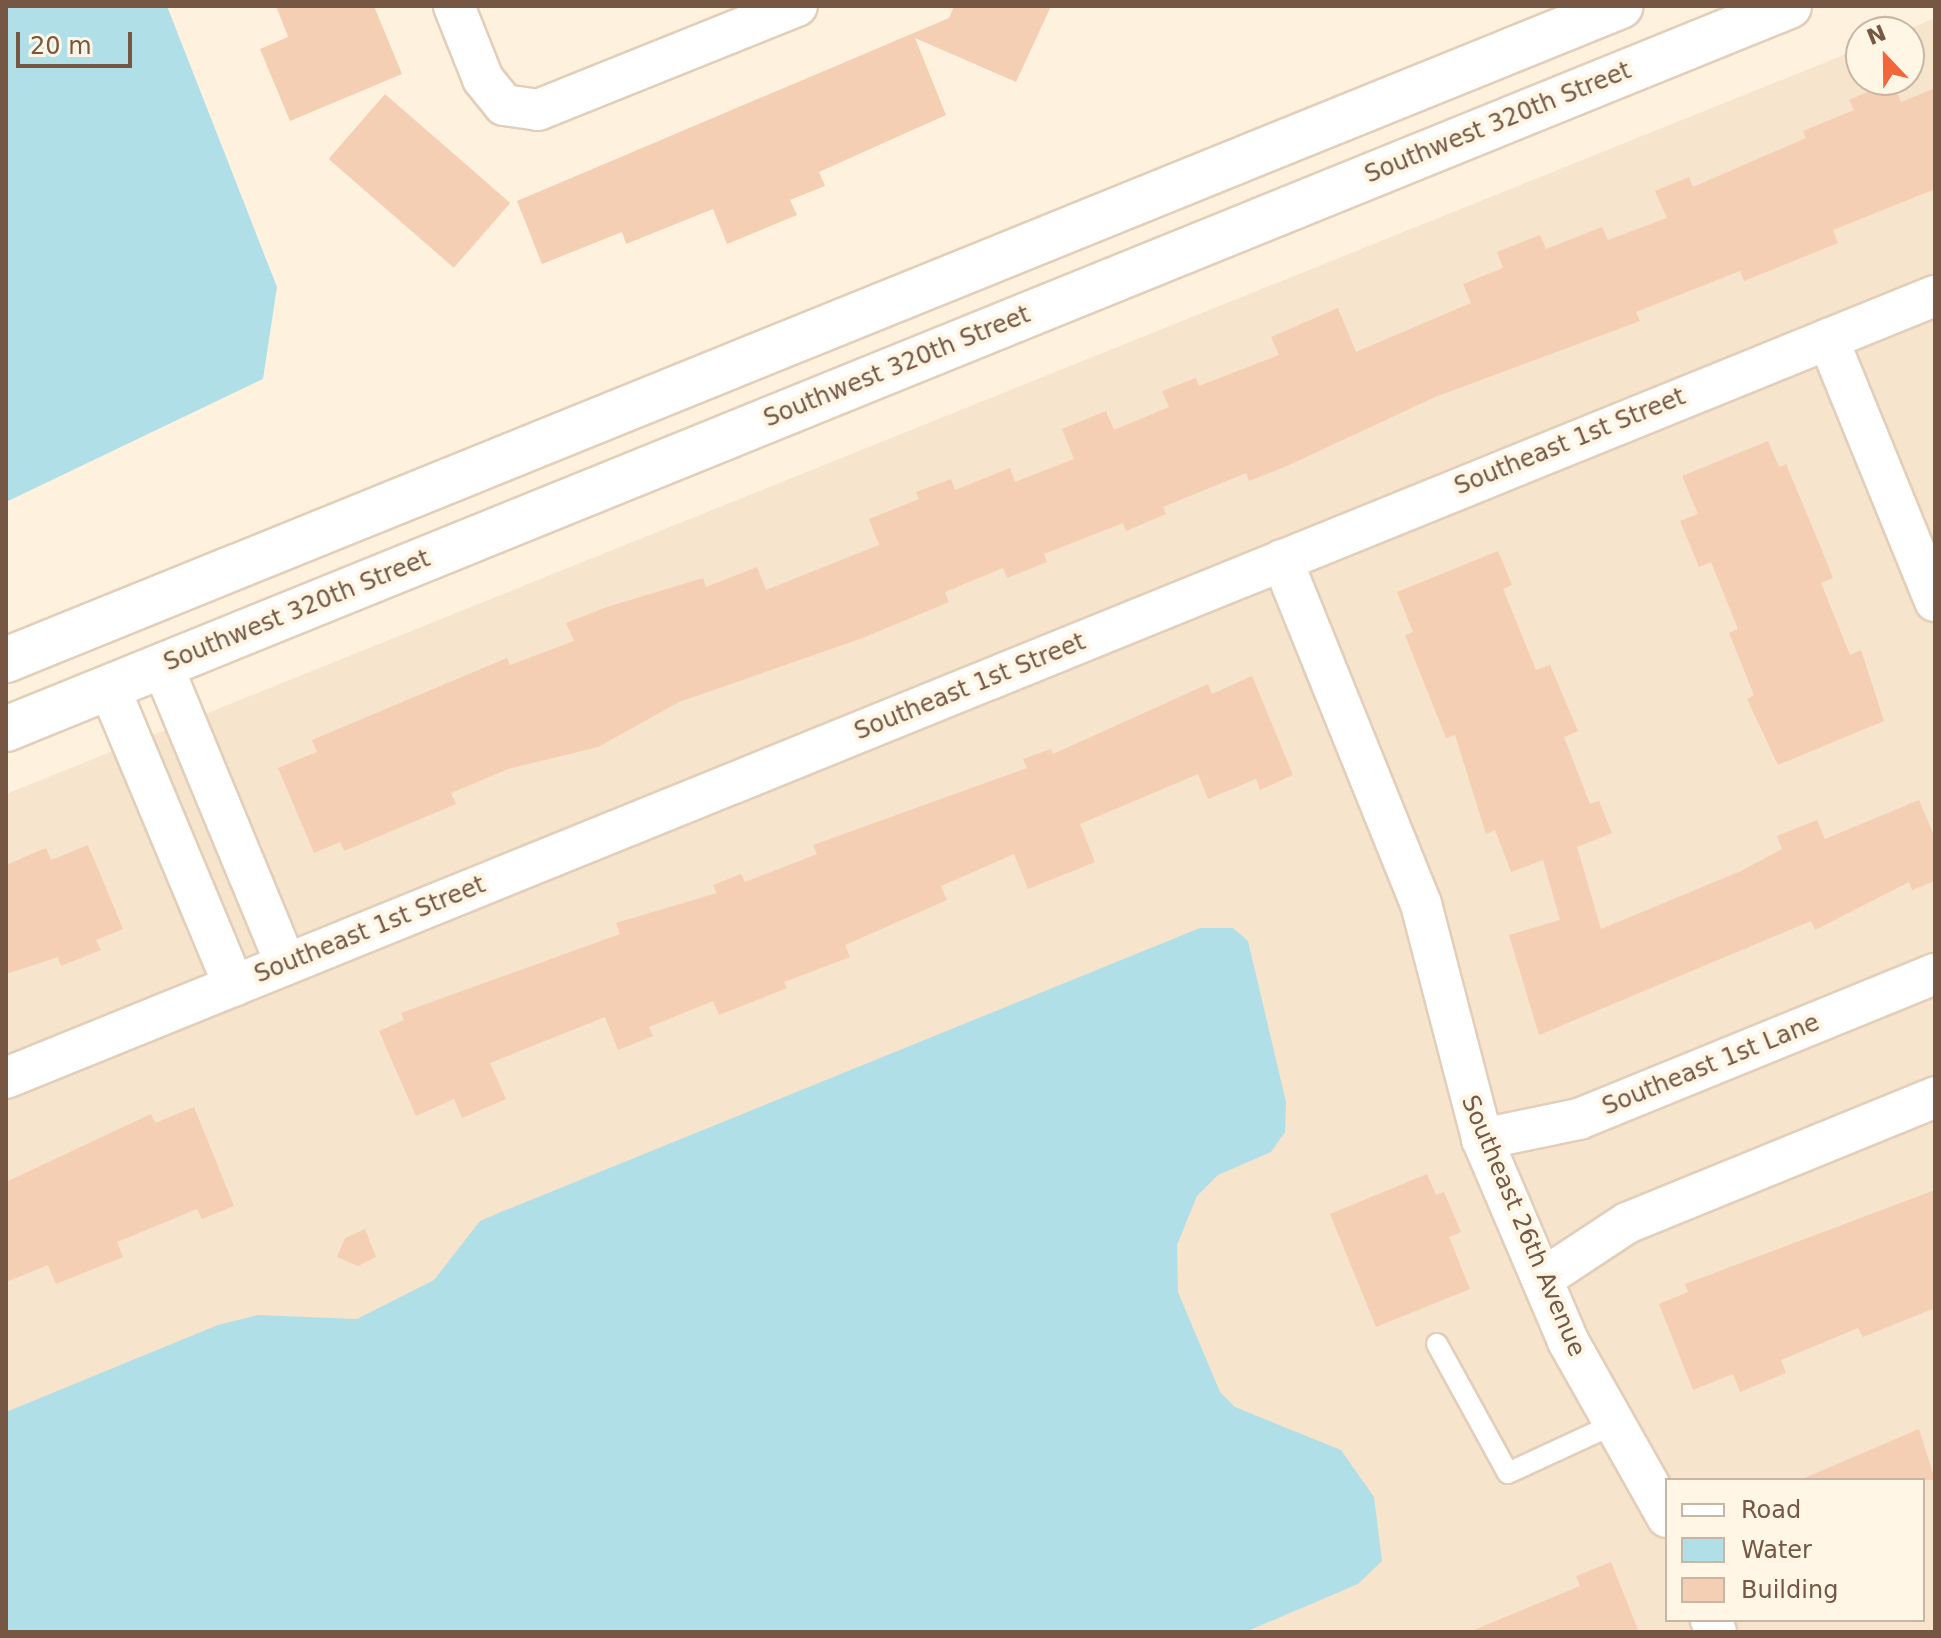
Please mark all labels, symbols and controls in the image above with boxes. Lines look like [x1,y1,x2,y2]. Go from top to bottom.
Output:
scale bar [20,16,136,66]
north arrow [1845,16,1925,96]
text: N [1863,20,1890,50]
text: 20 m [30,32,92,60]
street label: Southwest 320th Street [1361,56,1635,190]
street label: Southwest 320th Street [760,300,1034,434]
street label: Southeast 1st Street [1450,382,1690,502]
street label: Southwest 320th Street [160,544,434,678]
street label: Southeast 1st Street [850,627,1090,747]
street label: Southeast 1st Street [250,870,490,990]
street label: Southeast 1st Lane [1598,1008,1824,1122]
street label: Southeast 26th Avenue [1455,1091,1591,1361]
legend [1665,1478,1925,1622]
text: Road [1741,1496,1801,1524]
text: Water [1741,1536,1812,1564]
text: Building [1741,1576,1838,1604]

